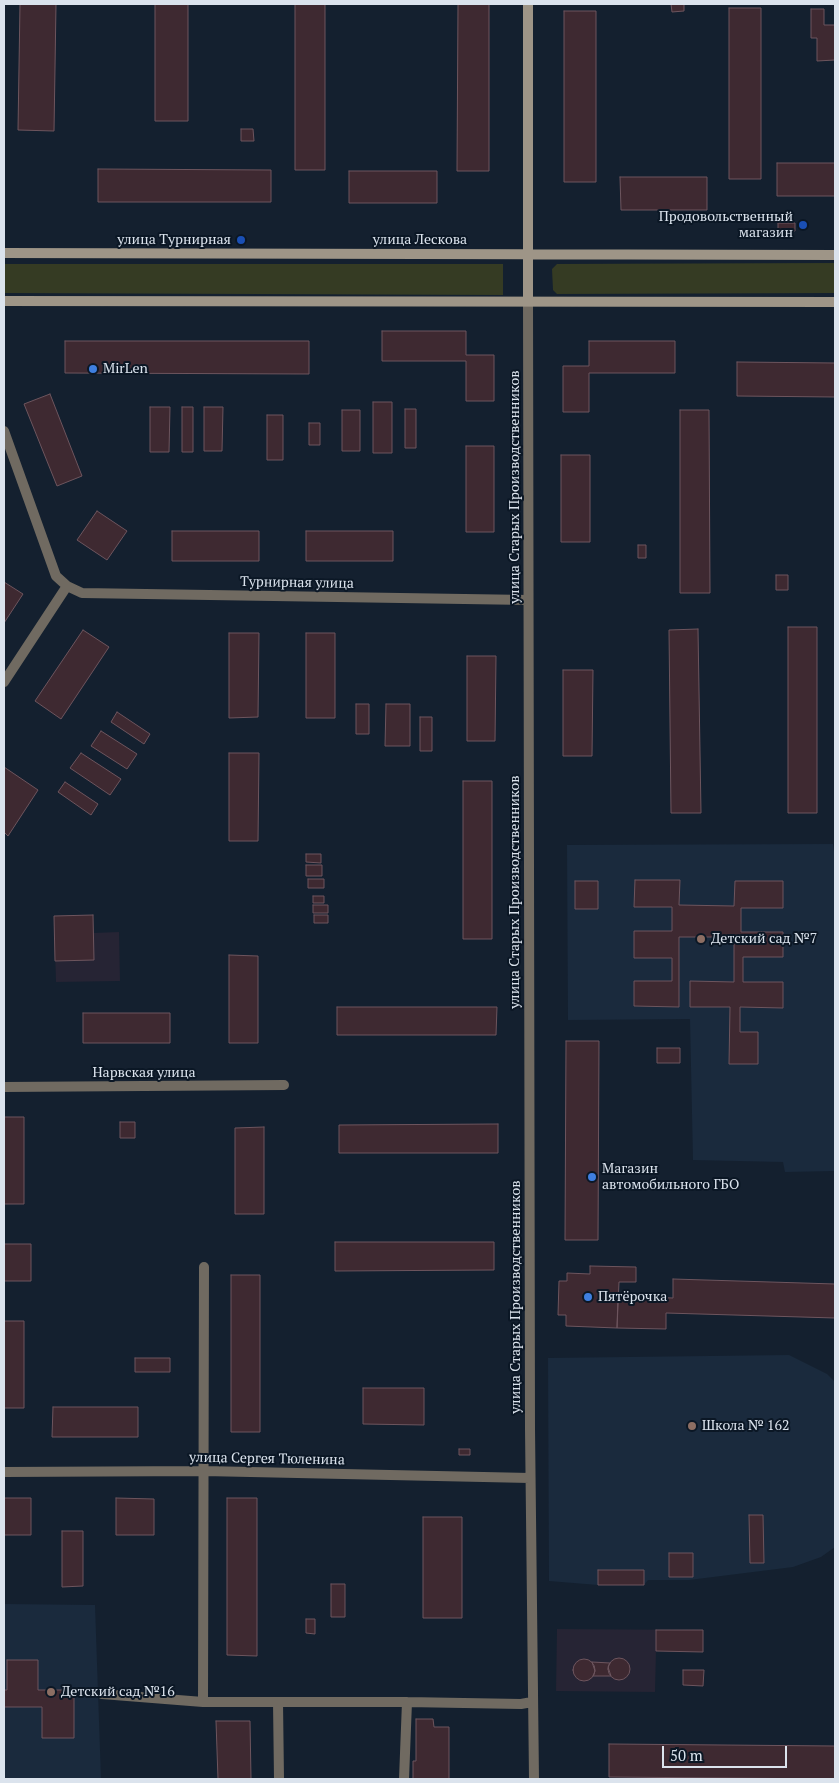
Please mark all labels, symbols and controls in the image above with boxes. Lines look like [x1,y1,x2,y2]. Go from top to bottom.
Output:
place label: Продовольственный магазин [659,209,793,242]
marker: Продовольственный магазин [797,219,809,231]
place label: улица Турнирная [117,232,231,248]
street label: улица Лескова [373,232,467,248]
marker: улица Турнирная [235,234,247,246]
place label: MirLen [103,361,148,377]
marker: MirLen [87,363,99,375]
street label: улица Старых Производственников [507,370,523,604]
street label: Турнирная улица [240,574,354,592]
street label: улица Старых Производственников [507,775,523,1009]
place label: Детский сад №7 [711,931,817,947]
marker: Детский сад №7 [695,933,707,945]
street label: Нарвская улица [92,1065,196,1081]
place label: Магазин автомобильного ГБО [602,1161,739,1194]
marker: Магазин автомобильного ГБО [586,1171,598,1183]
street label: улица Старых Производственников [508,1180,524,1414]
place label: Пятёрочка [598,1289,667,1305]
marker: Пятёрочка [582,1291,594,1303]
place label: Школа № 162 [702,1418,789,1434]
marker: Школа № 162 [686,1420,698,1432]
street label: улица Сергея Тюленина [189,1449,345,1469]
place label: Детский сад №16 [61,1684,175,1700]
marker: Детский сад №16 [45,1686,57,1698]
scale bar [664,1736,789,1768]
text: 50 m [670,1745,703,1765]

